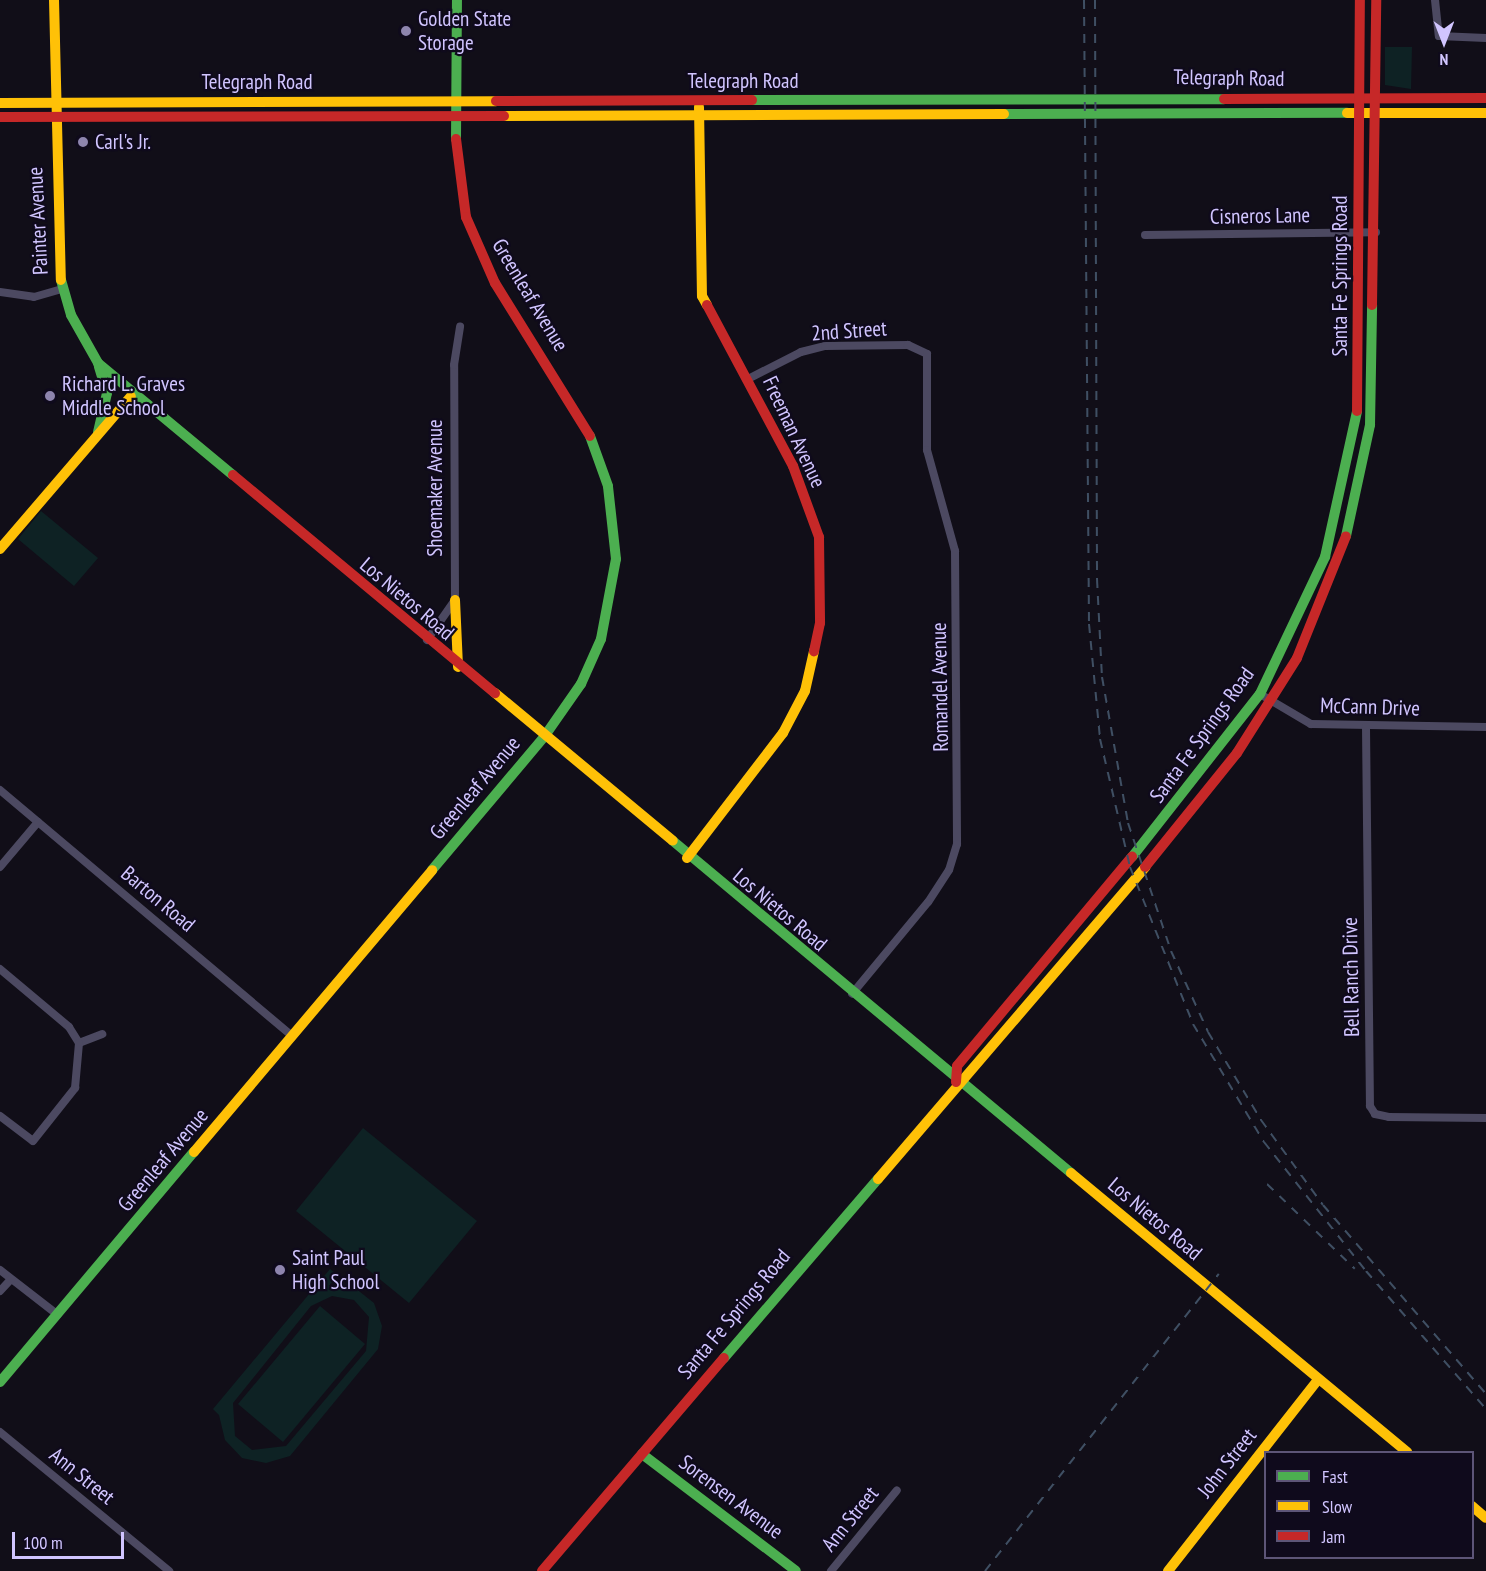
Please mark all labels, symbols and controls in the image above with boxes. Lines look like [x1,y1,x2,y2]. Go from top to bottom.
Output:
place label: Golden State Storage [418,6,511,56]
north arrow [1414,12,1474,72]
marker: Golden State Storage [399,24,413,38]
text: N [1440,50,1448,70]
street label: Telegraph Road [1173,64,1285,92]
street label: Telegraph Road [687,68,799,94]
street label: Telegraph Road [201,69,313,95]
place label: Carl's Jr. [95,129,151,155]
marker: Carl's Jr. [76,135,90,149]
street label: Painter Avenue [23,166,53,276]
street label: Santa Fe Springs Road [1327,195,1353,357]
street label: Cisneros Lane [1210,203,1310,229]
street label: Greenleaf Avenue [486,234,574,356]
street label: 2nd Street [810,316,888,346]
place label: Richard L. Graves Middle School [62,371,186,421]
street label: Freeman Avenue [757,372,831,492]
marker: Richard L. Graves Middle School [43,389,57,403]
street label: Shoemaker Avenue [422,419,448,557]
street label: Los Nietos Road [355,552,459,646]
street label: Romandel Avenue [926,622,954,752]
street label: Santa Fe Springs Road [1144,662,1260,808]
street label: McCann Drive [1320,693,1420,721]
street label: Greenleaf Avenue [424,731,526,845]
street label: Barton Road [116,861,200,937]
street label: Los Nietos Road [728,863,832,957]
street label: Bell Ranch Drive [1337,917,1365,1037]
street label: Greenleaf Avenue [112,1103,214,1217]
street label: Los Nietos Road [1103,1172,1207,1266]
street label: Santa Fe Springs Road [673,1244,795,1384]
place label: Saint Paul High School [292,1245,379,1295]
marker: Saint Paul High School [273,1263,287,1277]
street label: John Street [1192,1424,1262,1502]
street label: Ann Street [44,1442,120,1510]
street label: Sorensen Avenue [674,1450,788,1544]
legend [1264,1451,1474,1559]
text: Fast [1322,1465,1348,1488]
street label: Ann Street [816,1481,884,1557]
text: Slow [1322,1495,1352,1518]
scale bar [15,1520,128,1558]
text: Jam [1322,1525,1345,1548]
text: 100 m [23,1531,63,1554]

